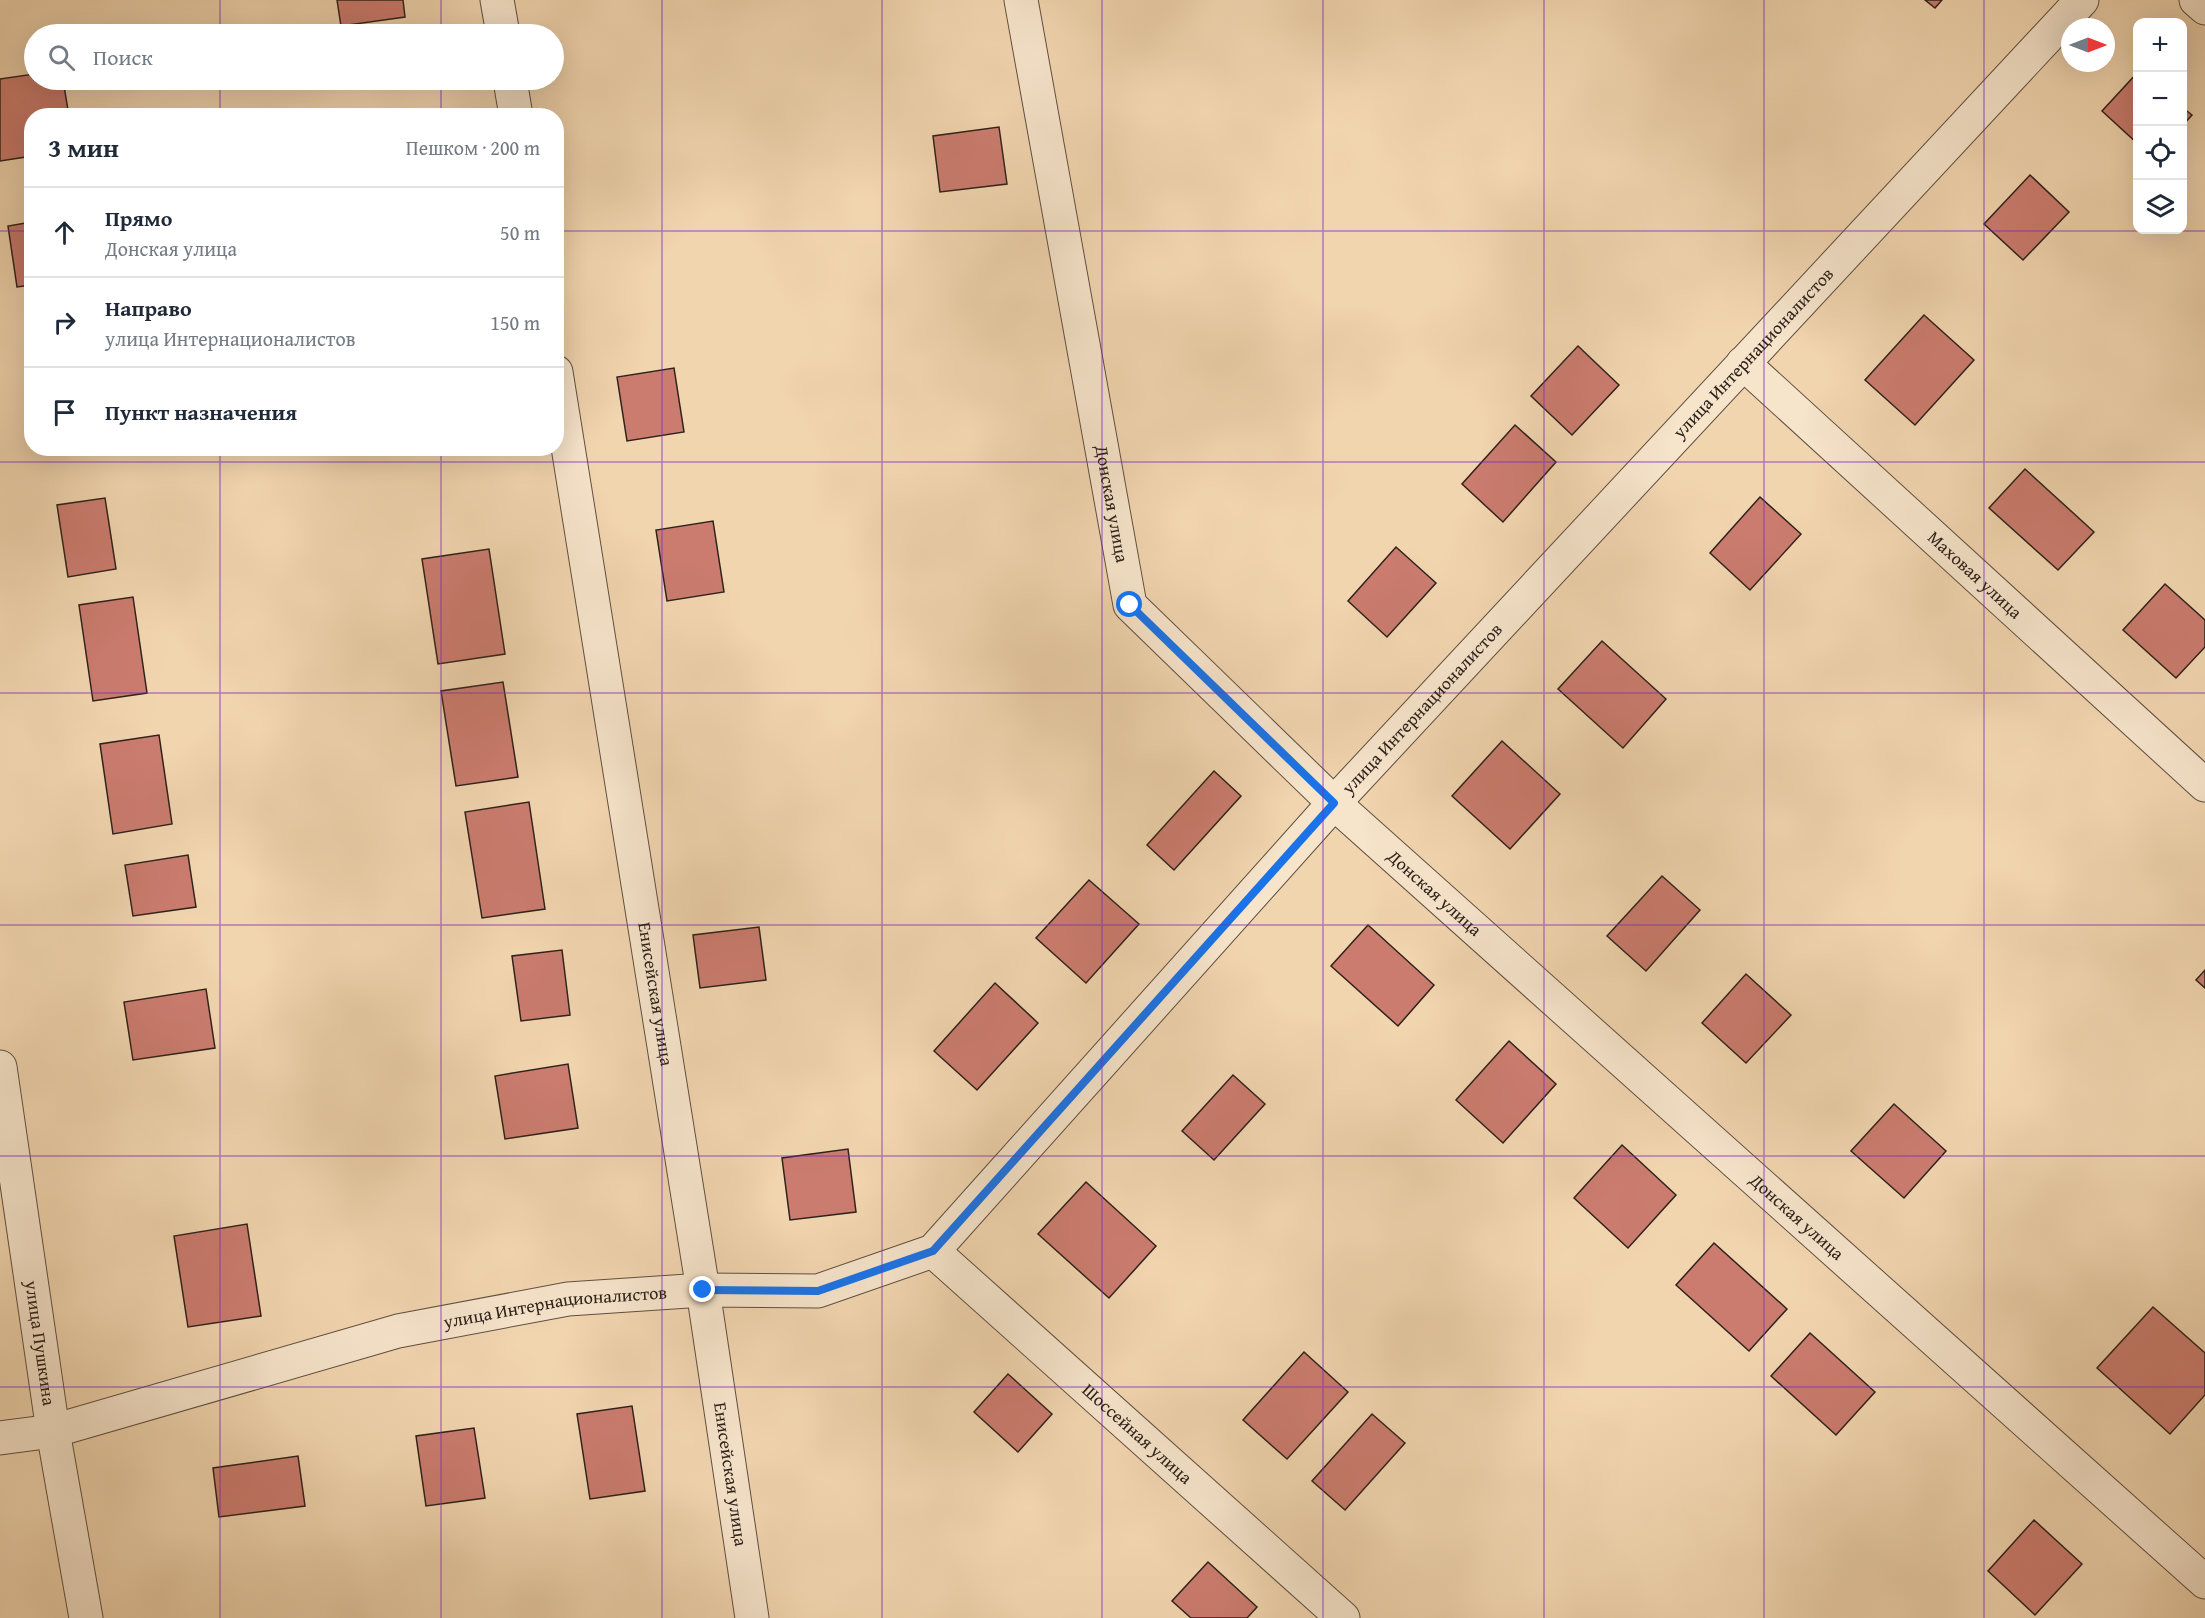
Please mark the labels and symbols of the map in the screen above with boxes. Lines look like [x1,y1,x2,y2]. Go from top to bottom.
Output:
north arrow [2061,18,2115,72]
street label: улица Интернационалистов [1665,261,1840,445]
street label: Донская улица [1088,442,1136,565]
street label: Маховая улица [1922,524,2029,625]
route start [1116,591,1142,617]
street label: улица Интернационалистов [1334,616,1508,801]
street label: Донская улица [1381,842,1489,943]
street label: Енисейская улица [631,920,681,1068]
street label: Донская улица [1743,1166,1851,1267]
route end [689,1276,715,1302]
street label: улица Пушкина [18,1278,63,1408]
street label: улица Интернационалистов [440,1278,668,1335]
street label: Шоссейная улица [1076,1377,1199,1490]
street label: Енисейская улица [707,1400,755,1548]

